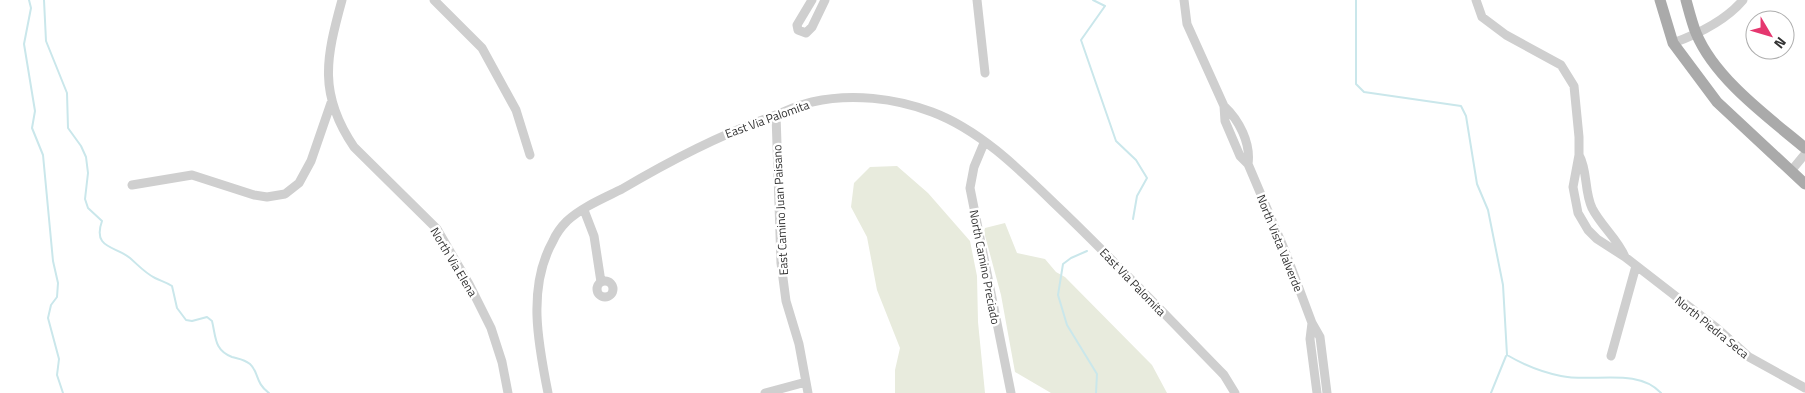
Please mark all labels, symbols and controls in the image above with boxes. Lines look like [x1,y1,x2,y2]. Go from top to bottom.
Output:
north arrow [1745,10,1795,60]
text: N [1769,33,1792,54]
street label: East Via Palomita [722,95,812,143]
street label: East Camino Juan Paisano [767,144,793,276]
street label: North Vista Valverde [1252,191,1308,295]
street label: North Camino Preciado [965,208,1005,326]
street label: North Via Elena [426,224,482,300]
street label: East Via Palomita [1095,244,1171,320]
street label: North Piedra Seca [1671,291,1753,363]

